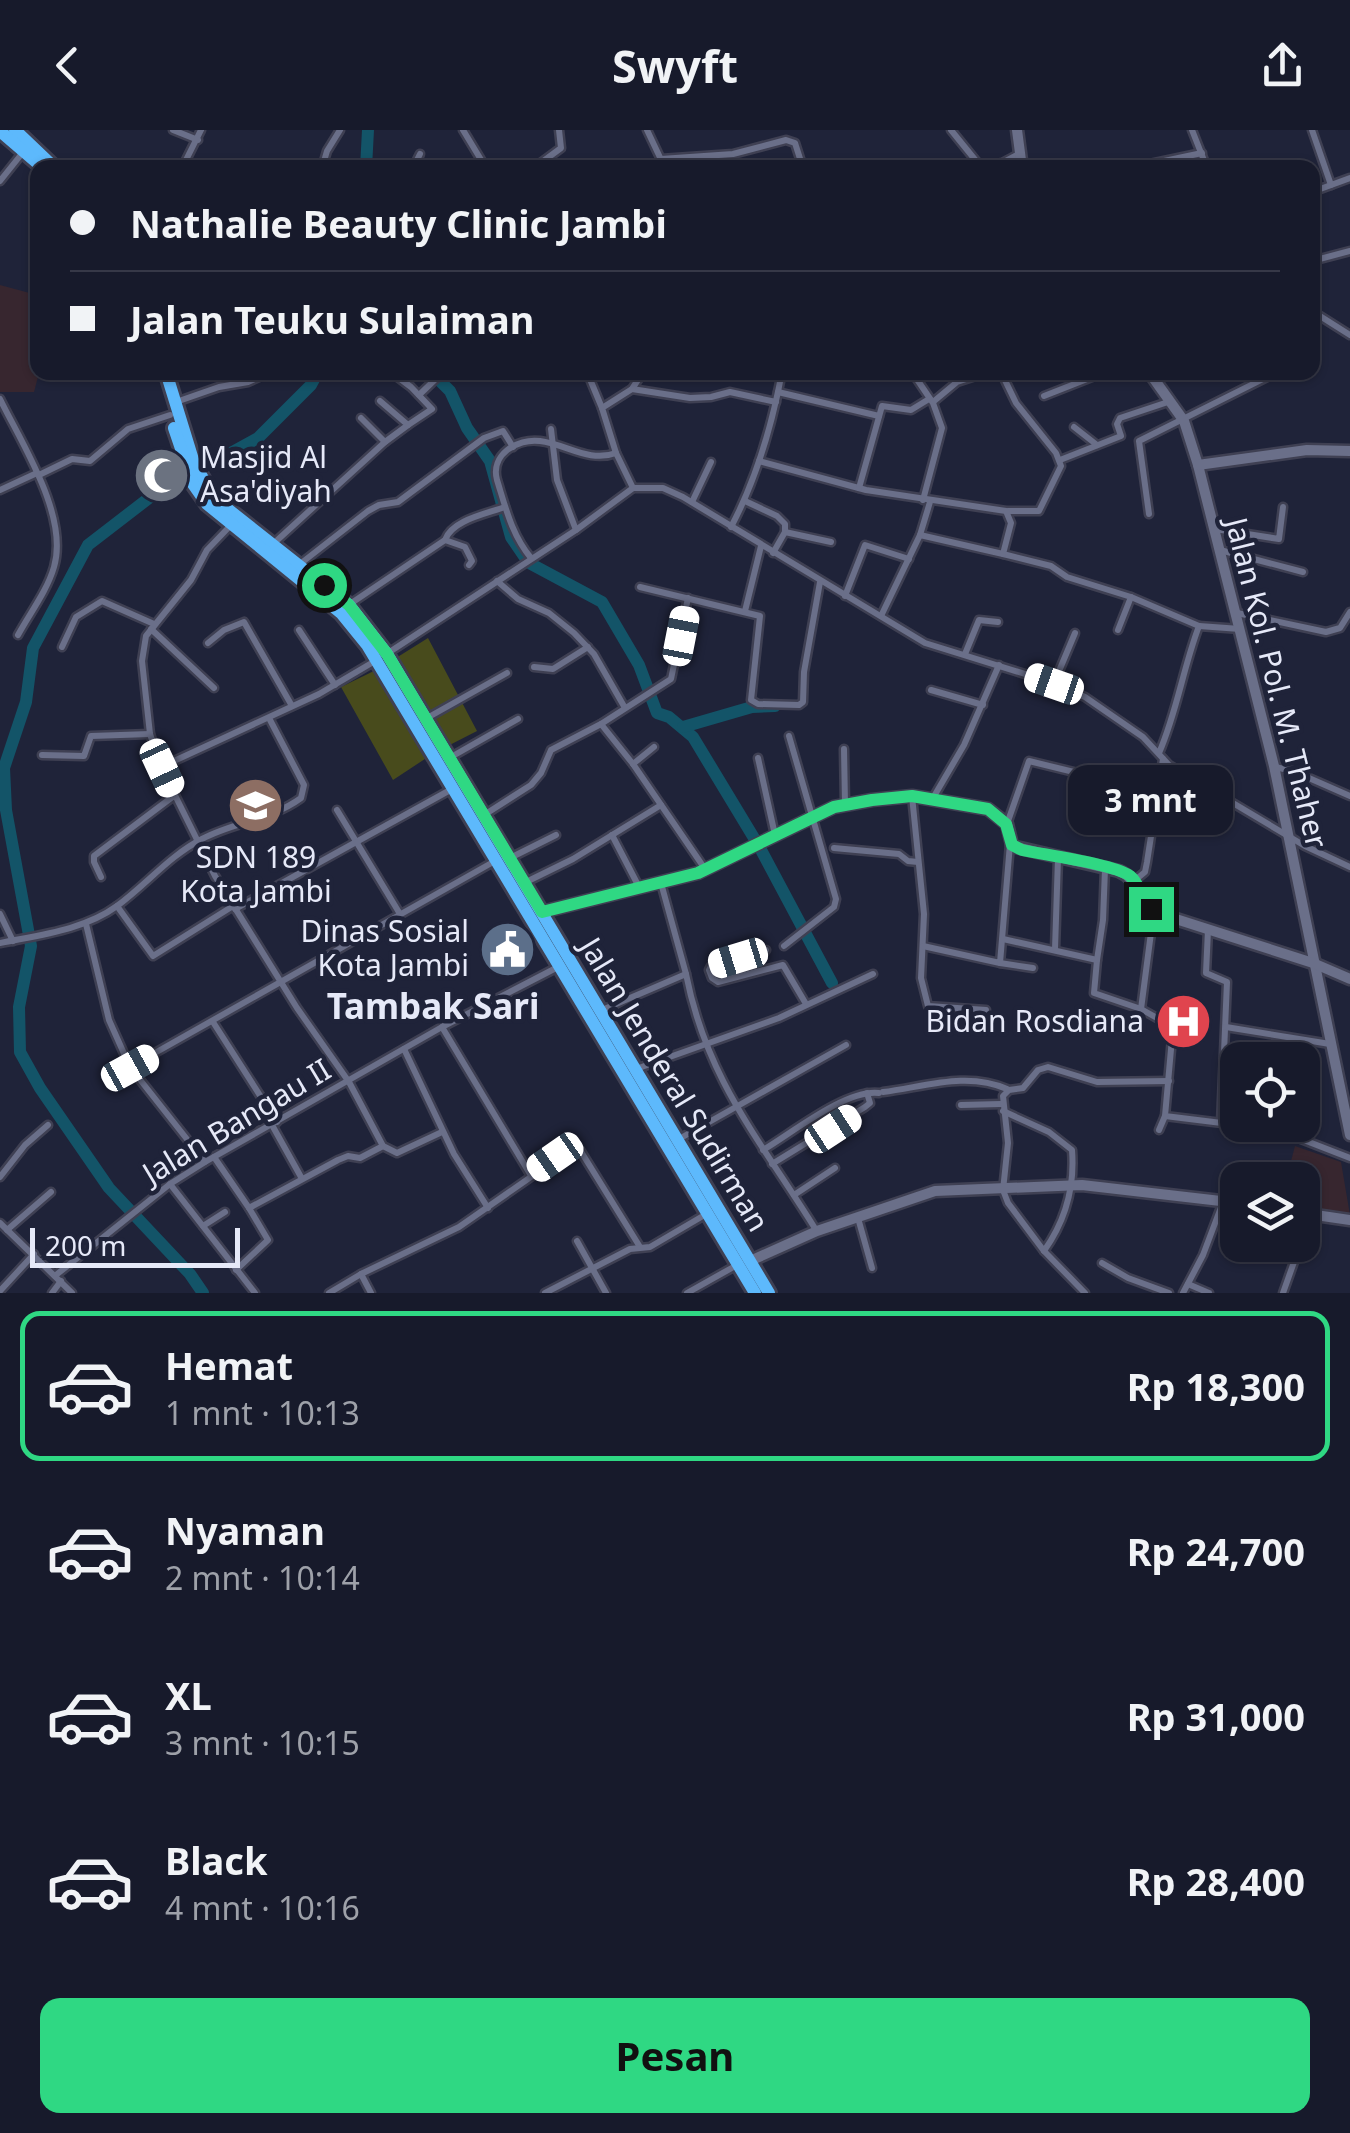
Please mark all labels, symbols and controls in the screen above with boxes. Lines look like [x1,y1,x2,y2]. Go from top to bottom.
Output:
text: Swyft [612,35,738,96]
icon: back [40,38,95,93]
icon: share [1255,38,1310,93]
text: Nathalie Beauty Clinic Jambi [130,197,667,249]
text: Jalan Teuku Sulaiman [130,293,534,345]
place label: Masjid Al Asa'diyah [200,436,332,511]
mosque icon: Masjid Al Asa'diyah [131,445,191,505]
street label: Jalan Kol. Pol. M. Thaher [1216,510,1338,852]
route start [302,563,347,608]
car [661,604,701,668]
car [1021,660,1087,708]
car [136,734,188,802]
callout: 3 mnt [1068,764,1234,834]
school or university icon: SDN 189 Kota Jambi [226,775,286,835]
text: 3 mnt [1104,778,1197,821]
place label: SDN 189 Kota Jambi [180,836,332,911]
route end [1129,887,1174,932]
place label: Dinas Sosial Kota Jambi [301,910,469,985]
public building icon: Dinas Sosial Kota Jambi [478,919,538,979]
street label: Jalan Jenderal Sudirman [570,927,779,1239]
car [705,935,771,981]
district label: Tambak Sari [327,982,539,1029]
hospital icon: Bidan Rosdiana [1153,992,1213,1052]
place label: Bidan Rosdiana [926,1000,1144,1041]
car [96,1040,164,1096]
map controls [1220,1042,1320,1262]
button: locate [1220,1042,1320,1142]
street label: Jalan Bangau II [132,1048,338,1195]
car [800,1100,866,1158]
car [522,1128,588,1186]
button: layers [1220,1162,1320,1262]
scale bar [30,1223,240,1268]
text: 200 m [45,1226,127,1264]
text: Hemat [165,1339,293,1391]
icon: car [45,1341,135,1431]
text: Rp 18,300 [1127,1360,1305,1412]
text: 1 mnt · 10:13 [165,1391,360,1434]
text: Nyaman [165,1504,325,1556]
icon: car [45,1506,135,1596]
text: Rp 24,700 [1127,1525,1305,1577]
text: 2 mnt · 10:14 [165,1556,360,1599]
text: XL [165,1669,212,1721]
icon: car [45,1671,135,1761]
text: Rp 31,000 [1127,1690,1305,1742]
text: 3 mnt · 10:15 [165,1721,360,1764]
text: Black [165,1834,268,1886]
icon: car [45,1836,135,1926]
text: Rp 28,400 [1127,1855,1305,1907]
text: 4 mnt · 10:16 [165,1886,360,1929]
button: Pesan [40,1998,1310,2113]

